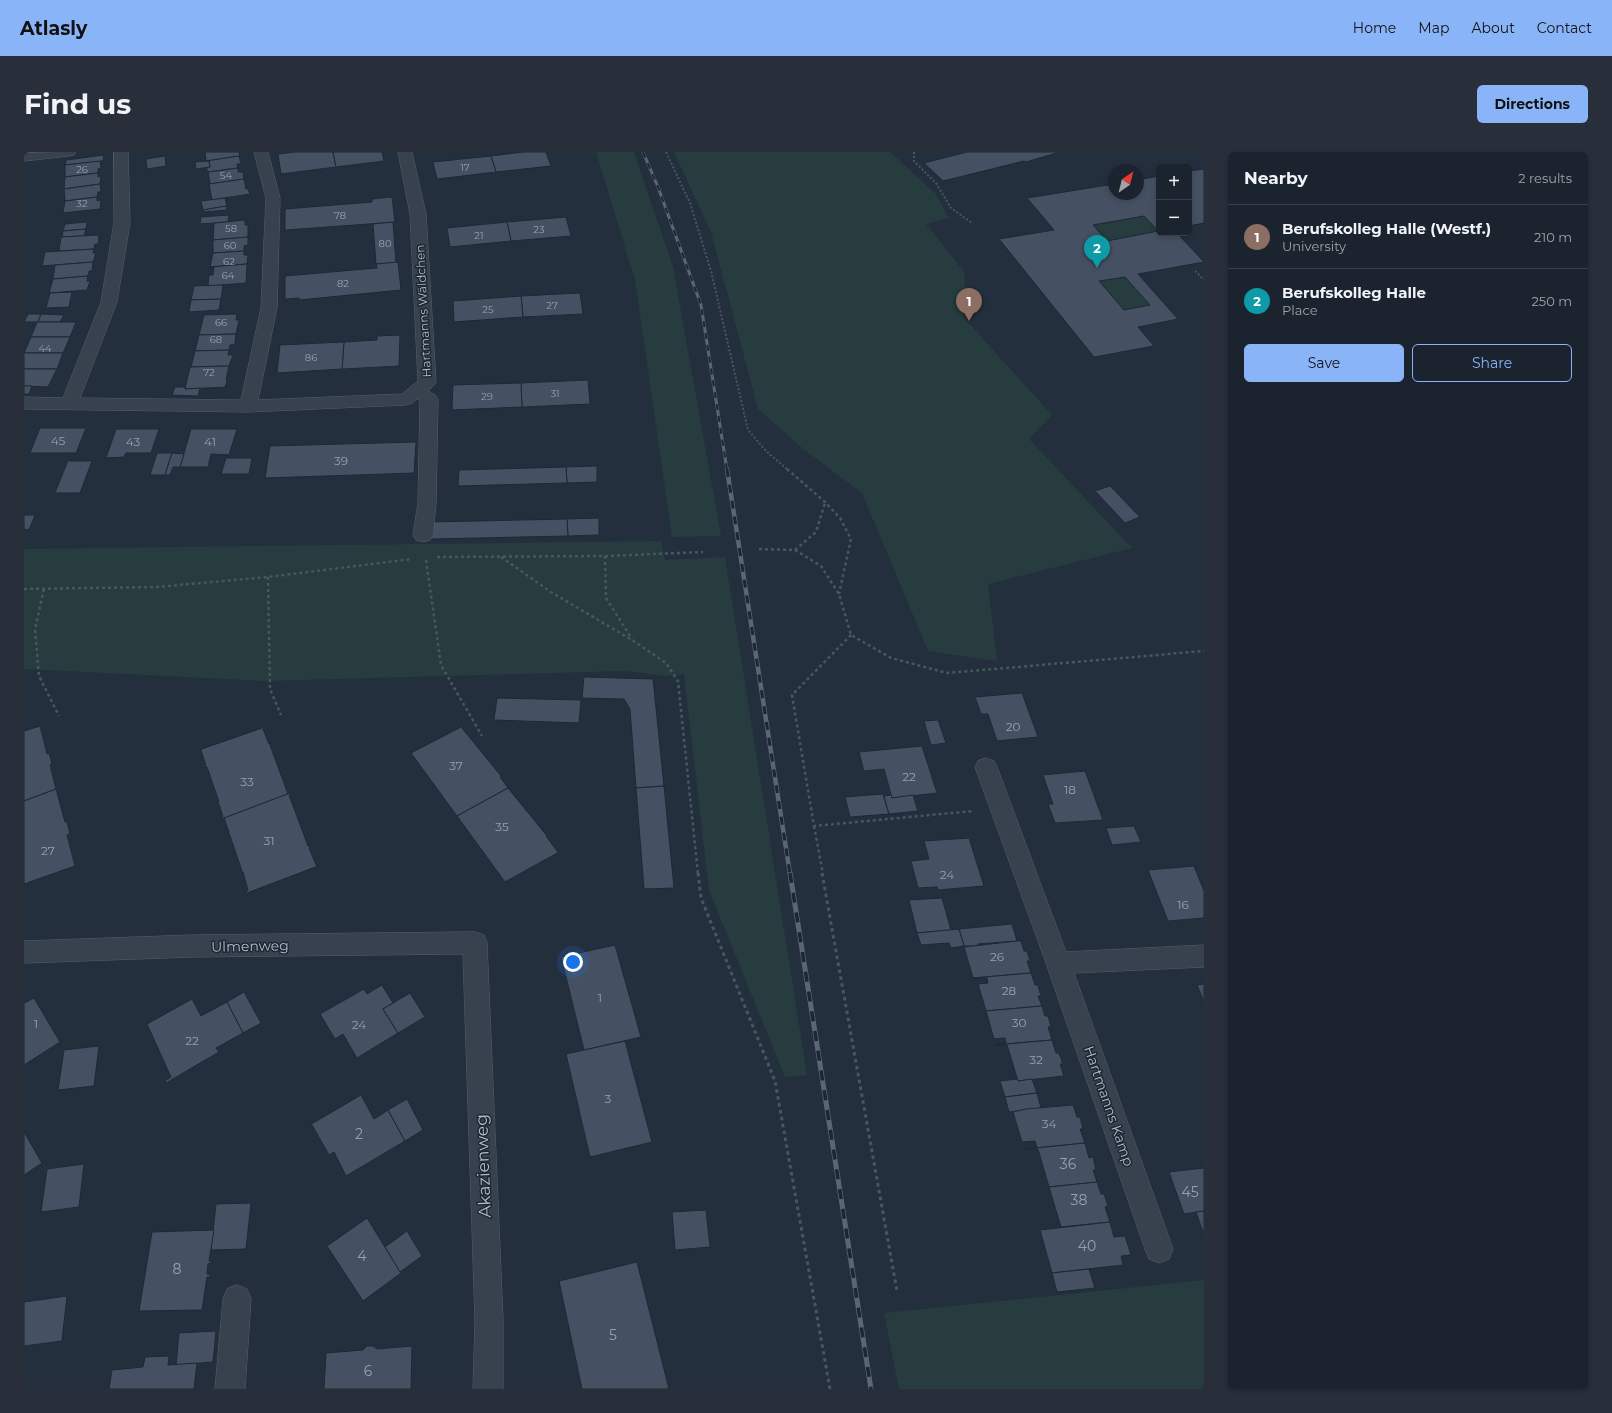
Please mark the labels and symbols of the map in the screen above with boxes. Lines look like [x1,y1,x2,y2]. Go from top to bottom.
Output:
house number: 17 [460,161,470,174]
house number: 26 [76,163,88,176]
north arrow [1108,164,1144,200]
house number: 54 [220,169,233,182]
house number: 32 [76,197,88,210]
house number: 78 [334,209,346,222]
house number: 58 [225,222,237,235]
house number: 23 [533,223,545,236]
house number: 21 [474,229,484,242]
pin: 2 [1084,235,1110,268]
house number: 80 [379,237,392,250]
house number: 60 [224,239,237,252]
street label: Hartmanns Wäldchen [412,244,434,378]
house number: 62 [223,255,235,268]
house number: 64 [222,269,235,282]
house number: 82 [337,277,349,290]
pin: 1 [956,288,982,321]
house number: 27 [546,299,558,312]
house number: 25 [482,303,494,316]
house number: 66 [215,316,227,329]
house number: 68 [210,333,222,346]
house number: 44 [38,342,52,355]
house number: 86 [305,351,317,364]
house number: 72 [203,366,215,379]
house number: 31 [550,387,560,400]
house number: 29 [481,390,493,403]
house number: 45 [51,433,66,448]
house number: 43 [126,434,140,449]
house number: 41 [204,434,216,449]
house number: 39 [334,453,348,468]
house number: 20 [1006,719,1020,734]
house number: 37 [449,758,463,773]
house number: 22 [902,769,916,784]
house number: 33 [240,774,254,789]
house number: 18 [1064,782,1076,797]
house number: 35 [495,819,509,834]
house number: 31 [263,833,275,848]
house number: 27 [41,843,55,858]
house number: 24 [940,867,954,882]
house number: 16 [1177,897,1189,912]
street label: Ulmenweg [211,936,289,956]
house number: 26 [990,949,1004,964]
your location [563,952,583,972]
house number: 28 [1002,983,1017,998]
house number: 1 [598,990,602,1005]
house number: 30 [1012,1015,1026,1030]
house number: 1 [34,1016,38,1031]
house number: 24 [352,1017,366,1032]
house number: 22 [185,1033,199,1048]
street label: Hartmanns Kamp [1080,1043,1138,1169]
house number: 32 [1029,1052,1043,1067]
house number: 3 [605,1091,612,1106]
street label: Akazienweg [471,1114,495,1218]
house number: 34 [1042,1116,1056,1131]
house number: 2 [355,1125,363,1143]
house number: 36 [1060,1155,1077,1173]
house number: 45 [1181,1183,1199,1201]
house number: 38 [1071,1191,1087,1209]
house number: 40 [1078,1237,1096,1255]
house number: 4 [357,1247,367,1265]
house number: 8 [173,1260,182,1278]
house number: 5 [609,1326,617,1344]
house number: 6 [364,1362,373,1380]

